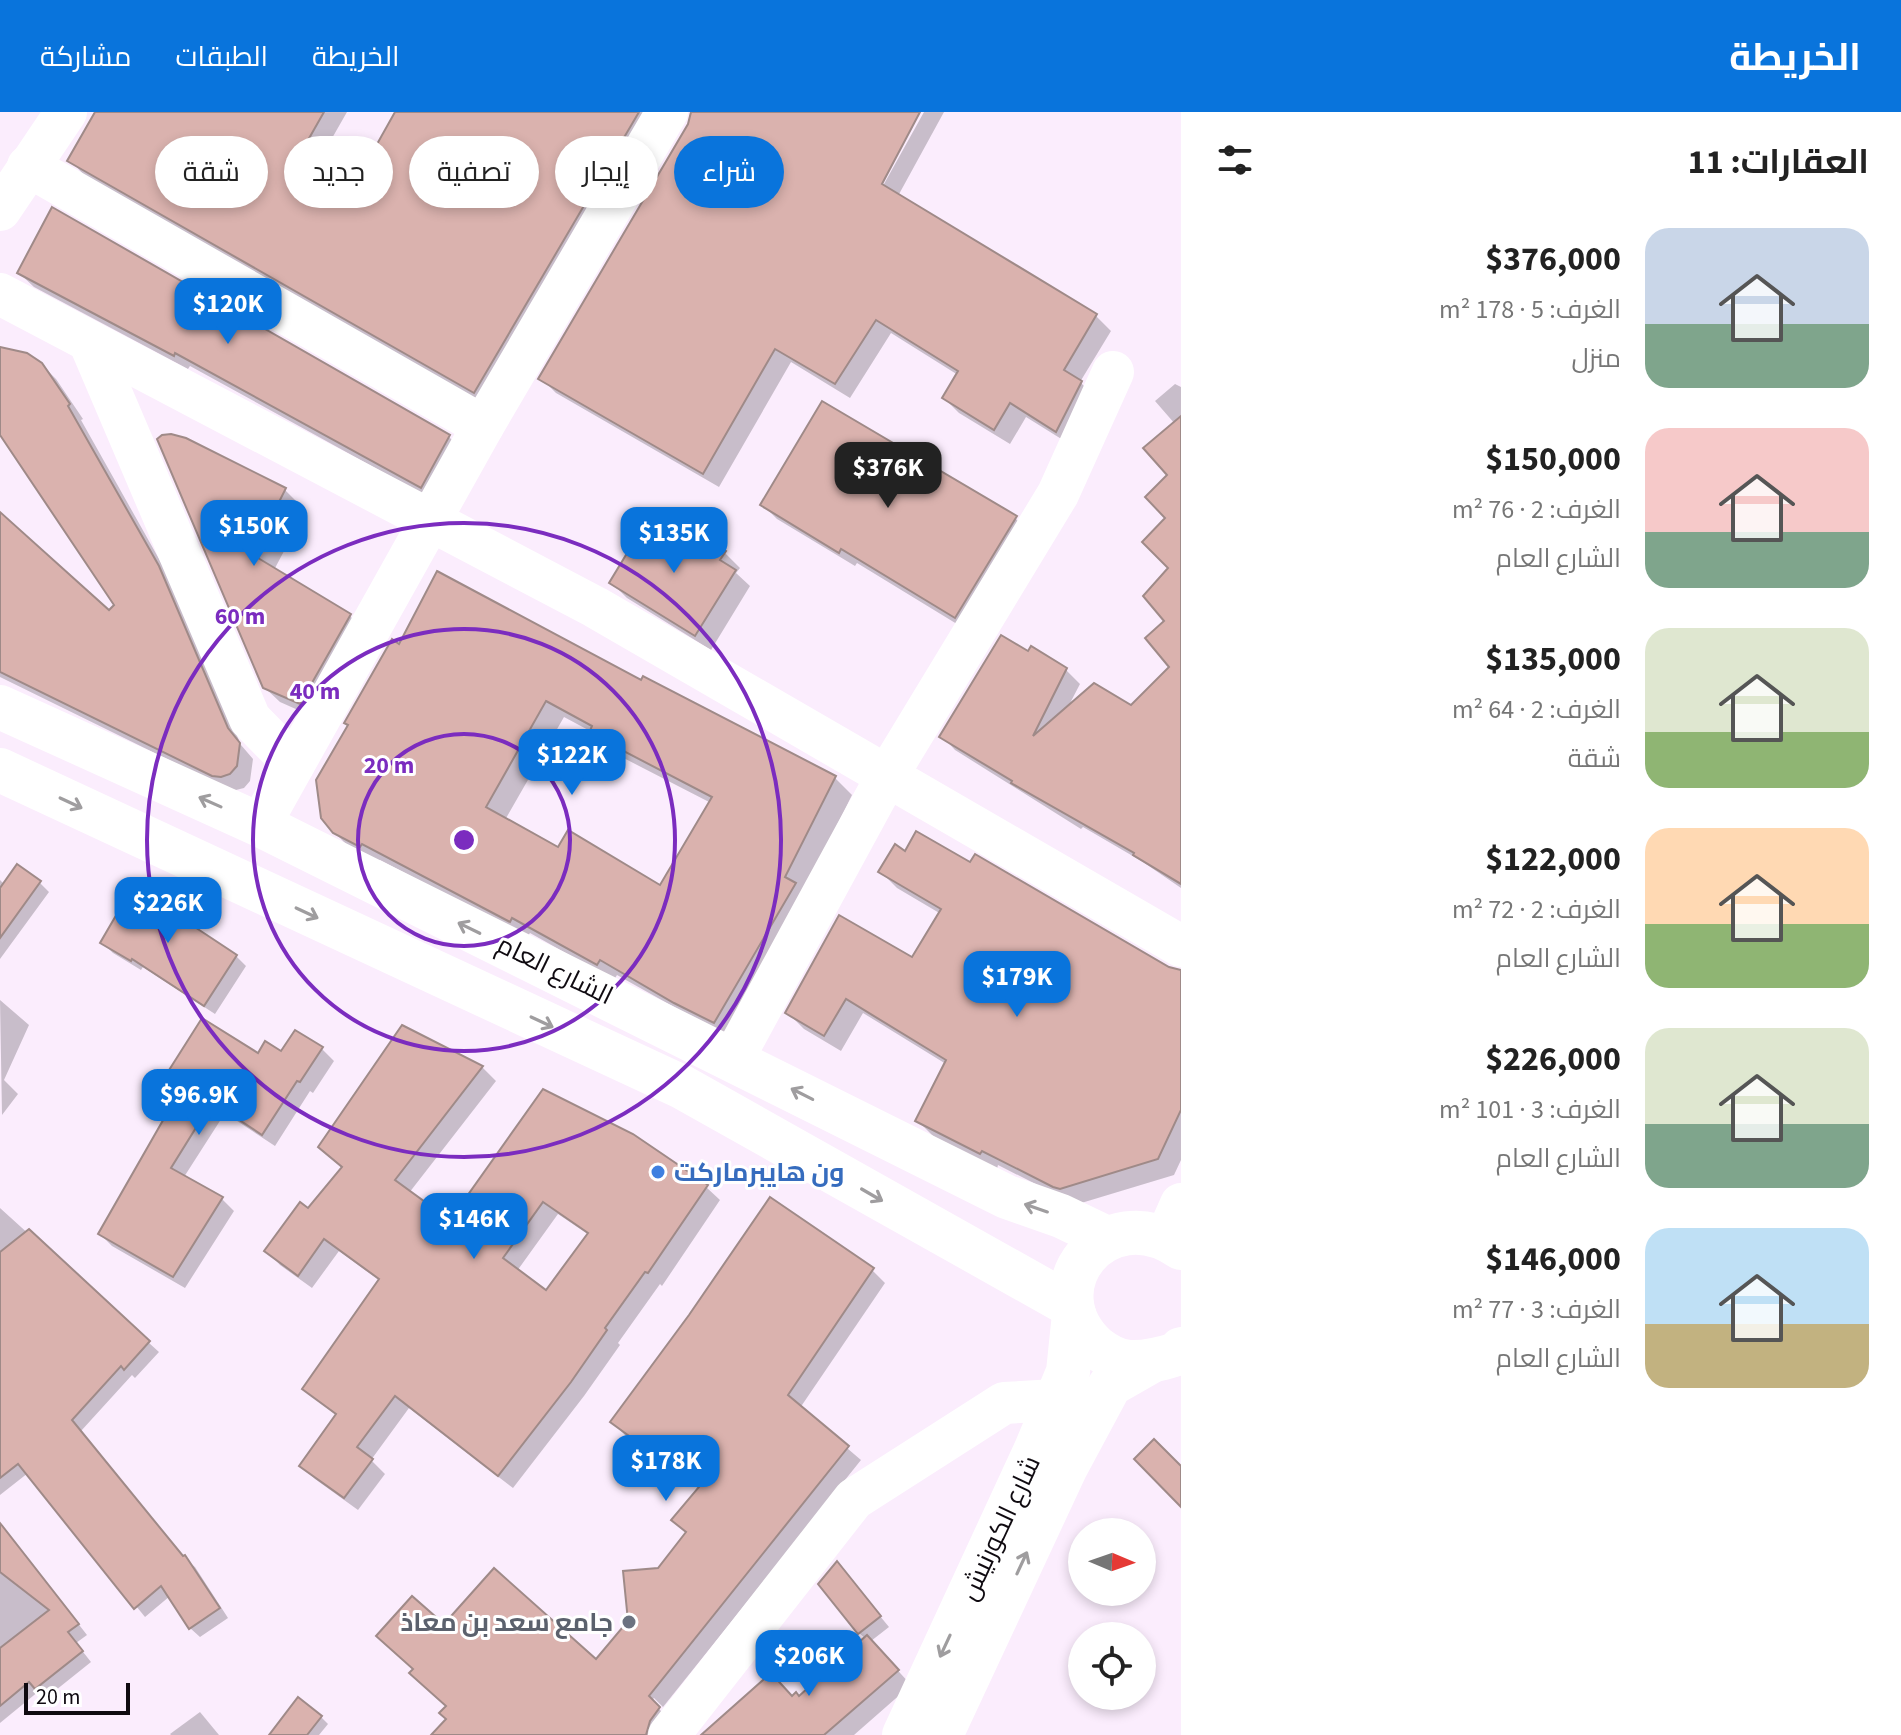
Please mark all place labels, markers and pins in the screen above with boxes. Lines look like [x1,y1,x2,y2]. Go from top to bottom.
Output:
pin: $120K [172,278,284,346]
pin: $376K [832,442,944,510]
pin: $150K [198,500,310,568]
pin: $135K [618,507,730,575]
pin: $122K [516,729,628,797]
centre of rings [450,826,478,854]
pin: $226K [112,877,224,945]
pin: $179K [961,951,1073,1019]
pin: $96.9K [134,1069,264,1137]
place label: ون هايبرماركت [674,1154,844,1191]
marker: ون هايبرماركت [649,1163,667,1181]
pin: $146K [418,1193,530,1261]
pin: $178K [610,1435,722,1503]
place label: جامع سعد بن معاذ [400,1604,613,1641]
marker: جامع سعد بن معاذ [620,1613,638,1631]
pin: $206K [753,1630,865,1698]

